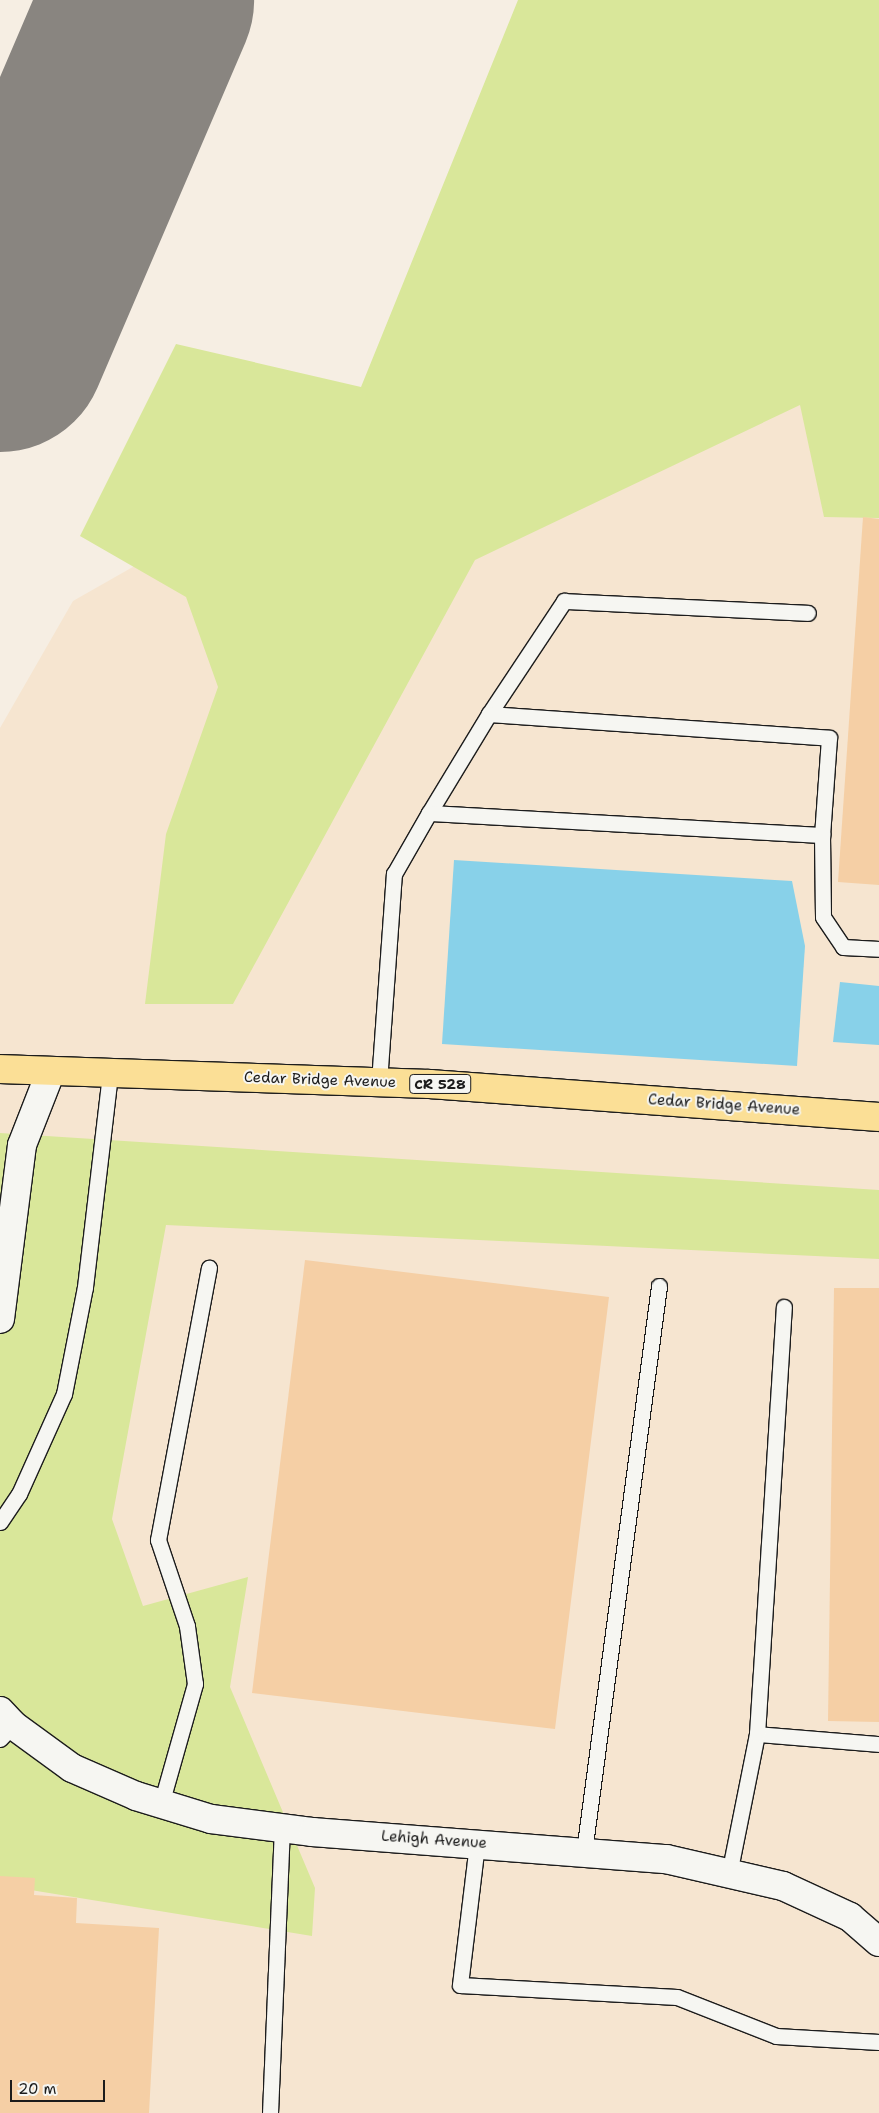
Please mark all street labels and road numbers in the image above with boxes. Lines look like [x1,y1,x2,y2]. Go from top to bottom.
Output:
street label: Cedar Bridge Avenue [244,1068,396,1092]
road number: CR 528 [409,1072,471,1096]
street label: Cedar Bridge Avenue [647,1091,801,1119]
street label: Lehigh Avenue [380,1827,488,1853]

